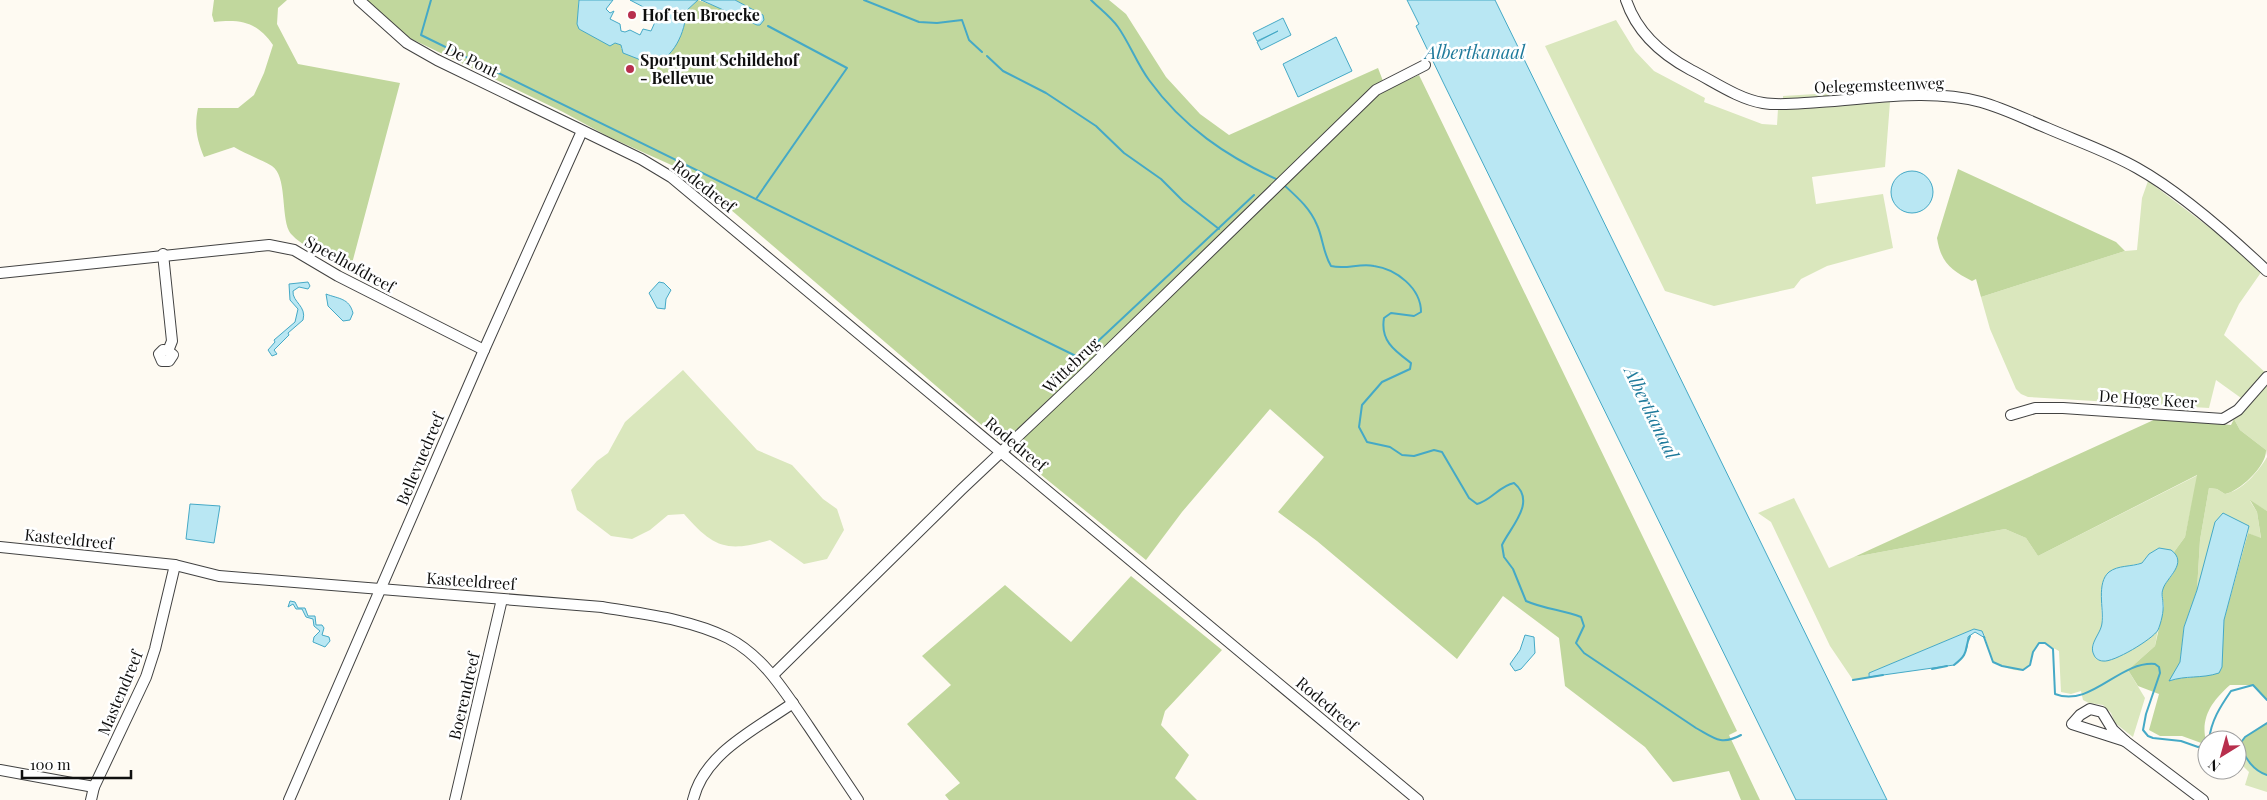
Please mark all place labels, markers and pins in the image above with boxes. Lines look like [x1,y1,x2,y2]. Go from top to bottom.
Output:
place label: Hof ten Broecke [642,4,760,25]
marker: Hof ten Broecke [626,9,638,21]
place label: Sportpunt Schildehof - Bellevue [640,49,800,88]
marker: Sportpunt Schildehof - Bellevue [624,63,636,75]

